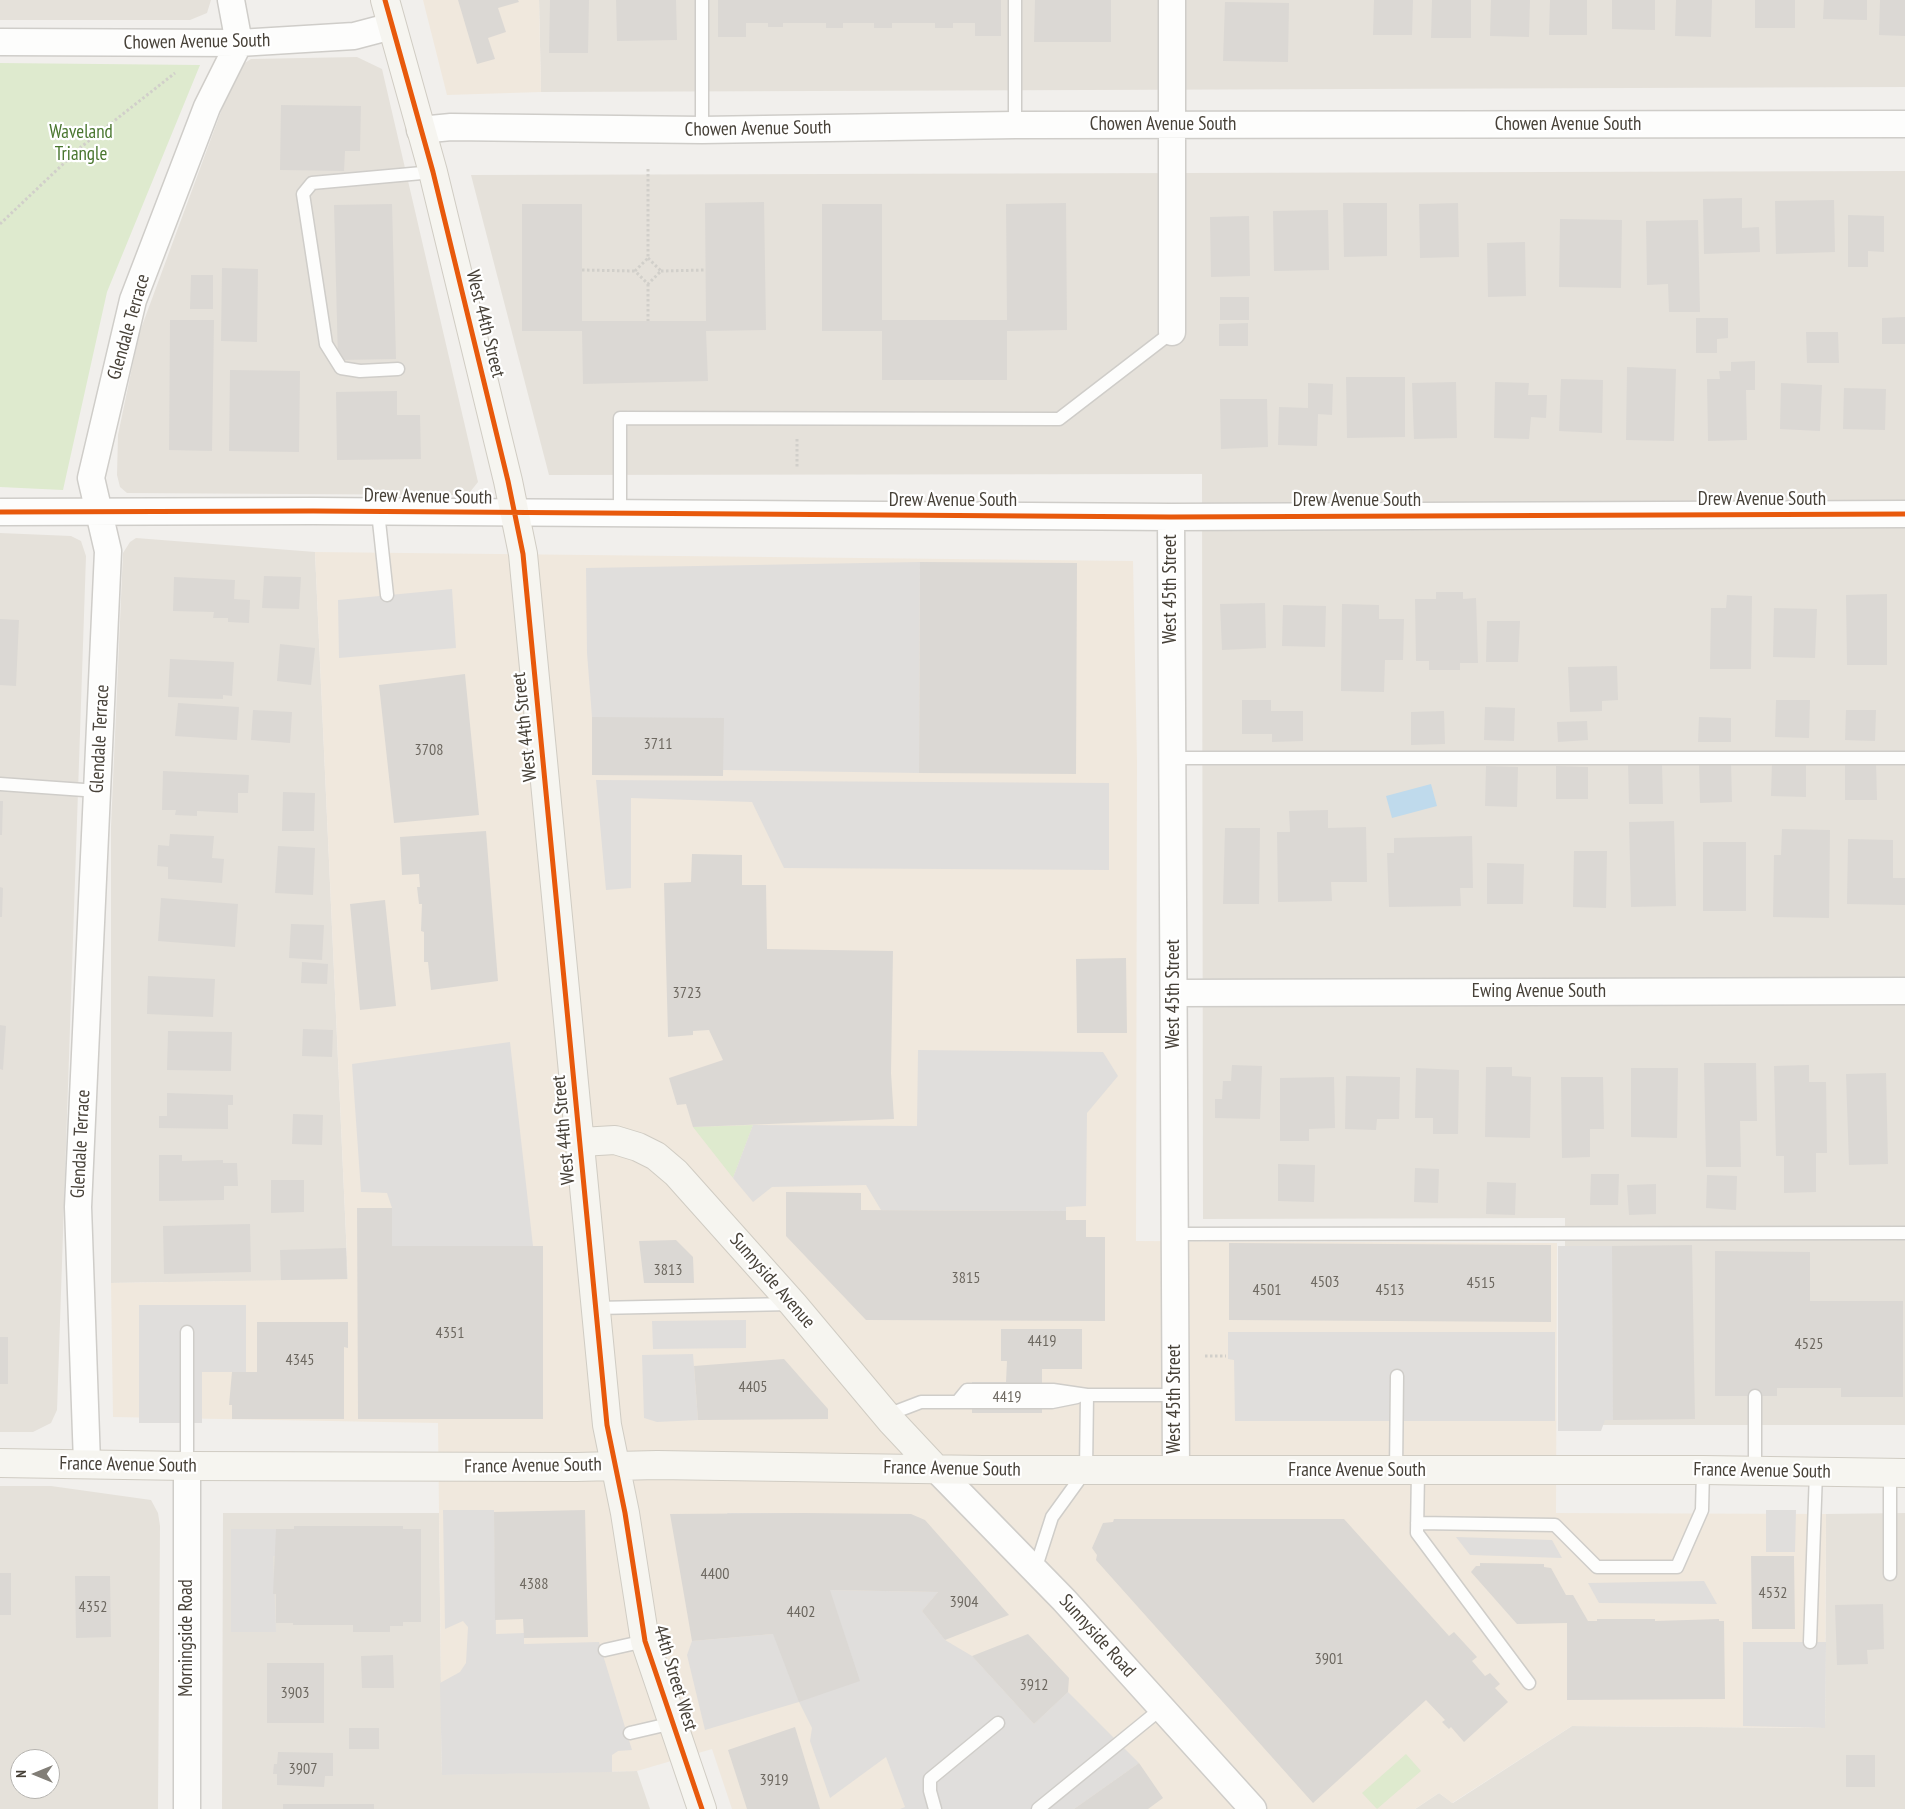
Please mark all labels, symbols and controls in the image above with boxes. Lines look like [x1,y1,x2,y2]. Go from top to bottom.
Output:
street label: Chowen Avenue South [124,29,270,55]
street label: Chowen Avenue South [1090,114,1236,136]
street label: Chowen Avenue South [1495,114,1641,136]
street label: Chowen Avenue South [685,116,831,142]
park label: Waveland Triangle [49,122,113,166]
street label: West 44th Street [461,268,509,380]
street label: Glendale Terrace [103,272,155,382]
street label: Drew Avenue South [364,484,492,510]
street label: Drew Avenue South [1698,489,1826,511]
street label: Drew Avenue South [889,490,1017,512]
street label: Drew Avenue South [1293,490,1421,512]
street label: West 45th Street [1160,534,1182,644]
street label: West 44th Street [508,671,542,783]
street label: Glendale Terrace [86,684,114,794]
house number: 3711 [644,734,672,754]
house number: 3708 [415,740,443,760]
street label: West 45th Street [1163,939,1185,1049]
street label: Ewing Avenue South [1472,981,1606,1003]
house number: 3723 [673,983,701,1003]
street label: West 44th Street [548,1074,580,1186]
street label: Glendale Terrace [67,1089,95,1199]
street label: Sunnyside Avenue [724,1229,820,1333]
house number: 3813 [654,1260,682,1280]
house number: 3815 [952,1268,980,1288]
house number: 4503 [1311,1272,1339,1292]
house number: 4515 [1467,1273,1495,1293]
house number: 4501 [1253,1280,1281,1300]
house number: 4513 [1376,1280,1404,1300]
house number: 4351 [436,1323,464,1343]
house number: 4419 [1028,1331,1056,1351]
house number: 4525 [1795,1334,1823,1354]
street label: West 45th Street [1164,1344,1186,1454]
house number: 4345 [286,1350,314,1370]
house number: 4405 [739,1377,767,1397]
house number: 4419 [993,1387,1021,1407]
street label: France Avenue South [59,1452,197,1478]
street label: France Avenue South [464,1453,602,1479]
street label: France Avenue South [883,1456,1021,1482]
street label: France Avenue South [1693,1458,1831,1484]
street label: France Avenue South [1288,1460,1426,1482]
house number: 4400 [701,1564,729,1584]
house number: 4388 [520,1574,548,1594]
street label: Morningside Road [176,1579,198,1697]
house number: 4532 [1759,1583,1787,1603]
street label: Sunnyside Road [1054,1590,1140,1682]
house number: 3904 [950,1592,978,1612]
house number: 4352 [79,1597,107,1617]
house number: 4402 [787,1602,815,1622]
street label: 44th Street West [648,1622,702,1734]
house number: 3901 [1315,1649,1343,1669]
house number: 3912 [1020,1675,1048,1695]
house number: 3903 [281,1683,309,1703]
north arrow [10,1749,60,1799]
house number: 3907 [289,1759,317,1779]
text: N [12,1770,30,1778]
house number: 3919 [760,1770,788,1790]

